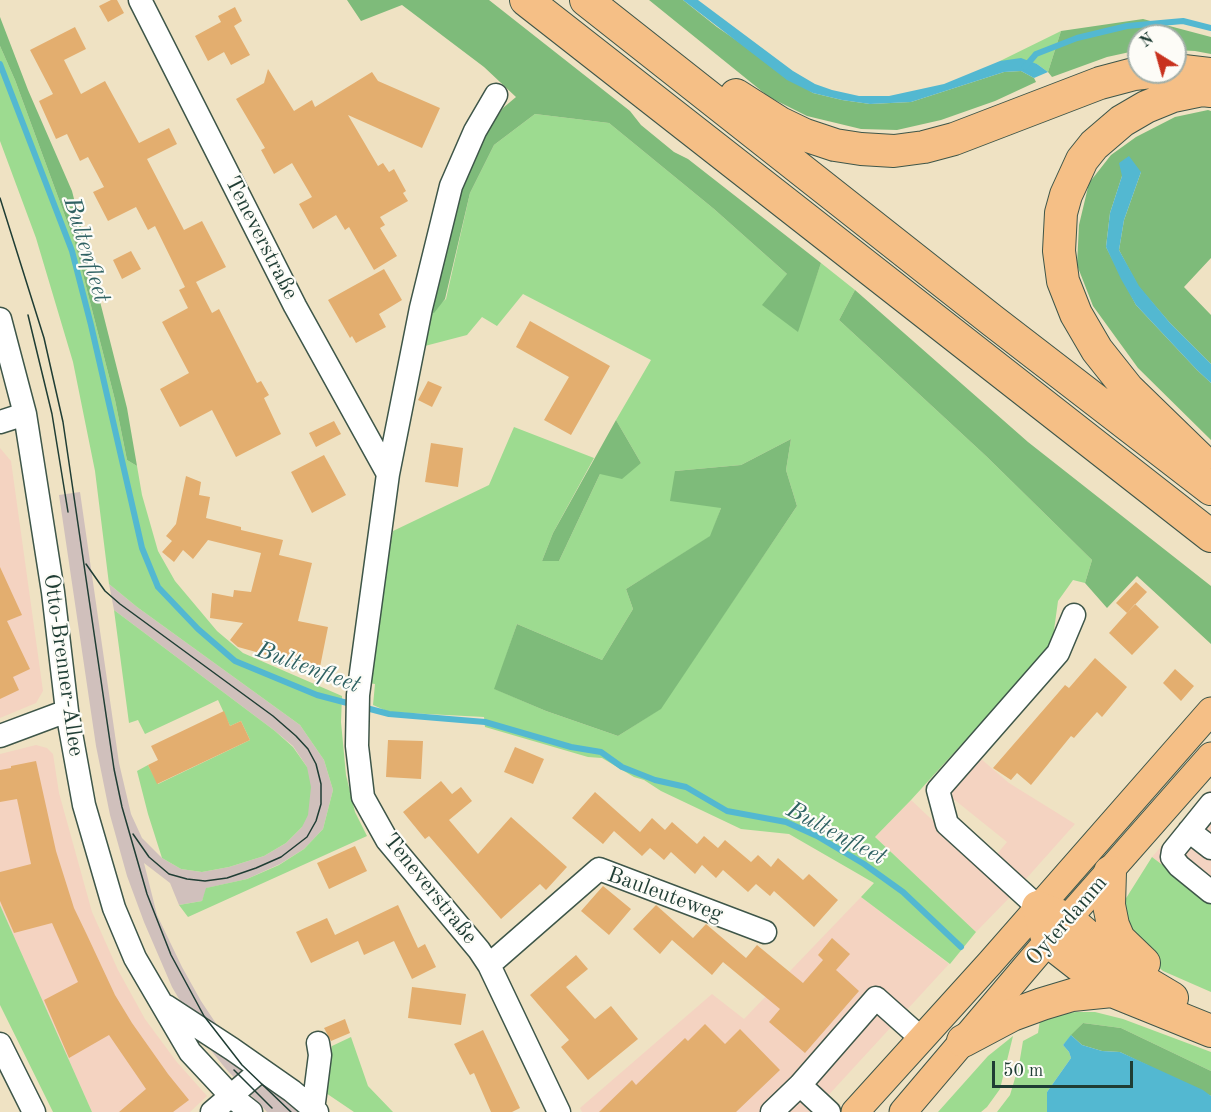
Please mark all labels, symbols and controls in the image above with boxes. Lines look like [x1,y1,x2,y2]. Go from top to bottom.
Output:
north arrow [1127,24,1187,84]
text: N [1138,31,1157,51]
street label: Teneverstraße [219,172,303,304]
water label: Bultenfleet [56,194,116,306]
street label: Otto-Brenner-Allee [37,572,89,758]
water label: Bultenfleet [252,636,364,700]
water label: Bultenfleet [781,796,891,872]
street label: Teneverstraße [377,828,483,950]
street label: Bauleuteweg [603,862,727,928]
street label: Oyterdamm [1021,870,1113,972]
scale bar [995,1049,1136,1087]
text: 50 m [1003,1062,1043,1080]

